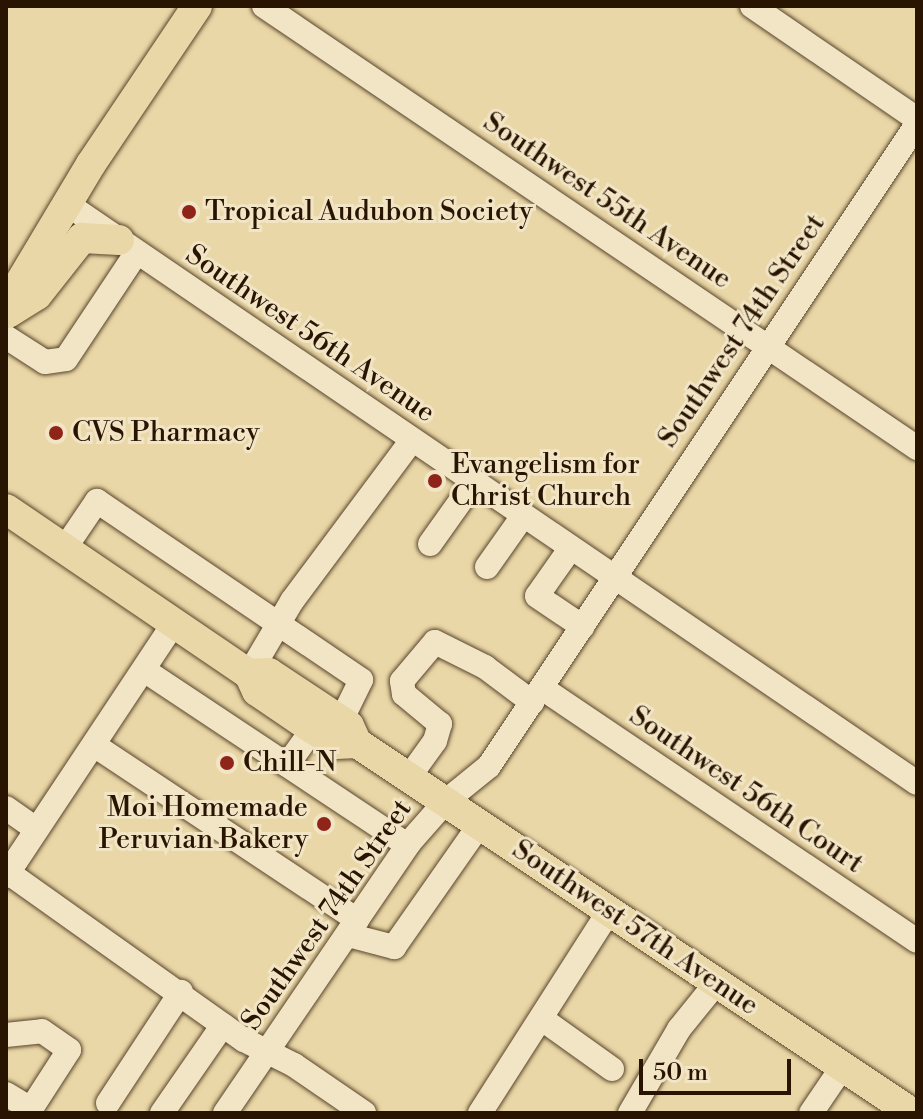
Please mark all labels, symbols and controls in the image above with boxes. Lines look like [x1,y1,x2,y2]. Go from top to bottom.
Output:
street label: Southwest 55th Avenue [477,105,737,297]
place label: Tropical Audubon Society [205,195,533,229]
marker: Tropical Audubon Society [180,203,198,221]
street label: Southwest 74th Street [651,208,833,454]
street label: Southwest 56th Avenue [179,238,441,430]
place label: CVS Pharmacy [72,416,260,450]
marker: CVS Pharmacy [47,424,65,442]
place label: Evangelism for Christ Church [451,448,640,514]
marker: Evangelism for Christ Church [426,472,444,490]
street label: Southwest 56th Court [623,699,869,881]
place label: Chill-N [243,746,337,780]
marker: Chill-N [218,754,236,772]
place label: Moi Homemade Peruvian Bakery [99,791,308,857]
street label: Southwest 74th Street [235,793,419,1037]
marker: Moi Homemade Peruvian Bakery [315,815,333,833]
street label: Southwest 57th Avenue [506,833,764,1023]
scale bar [643,1043,795,1093]
text: 50 m [653,1058,708,1088]

